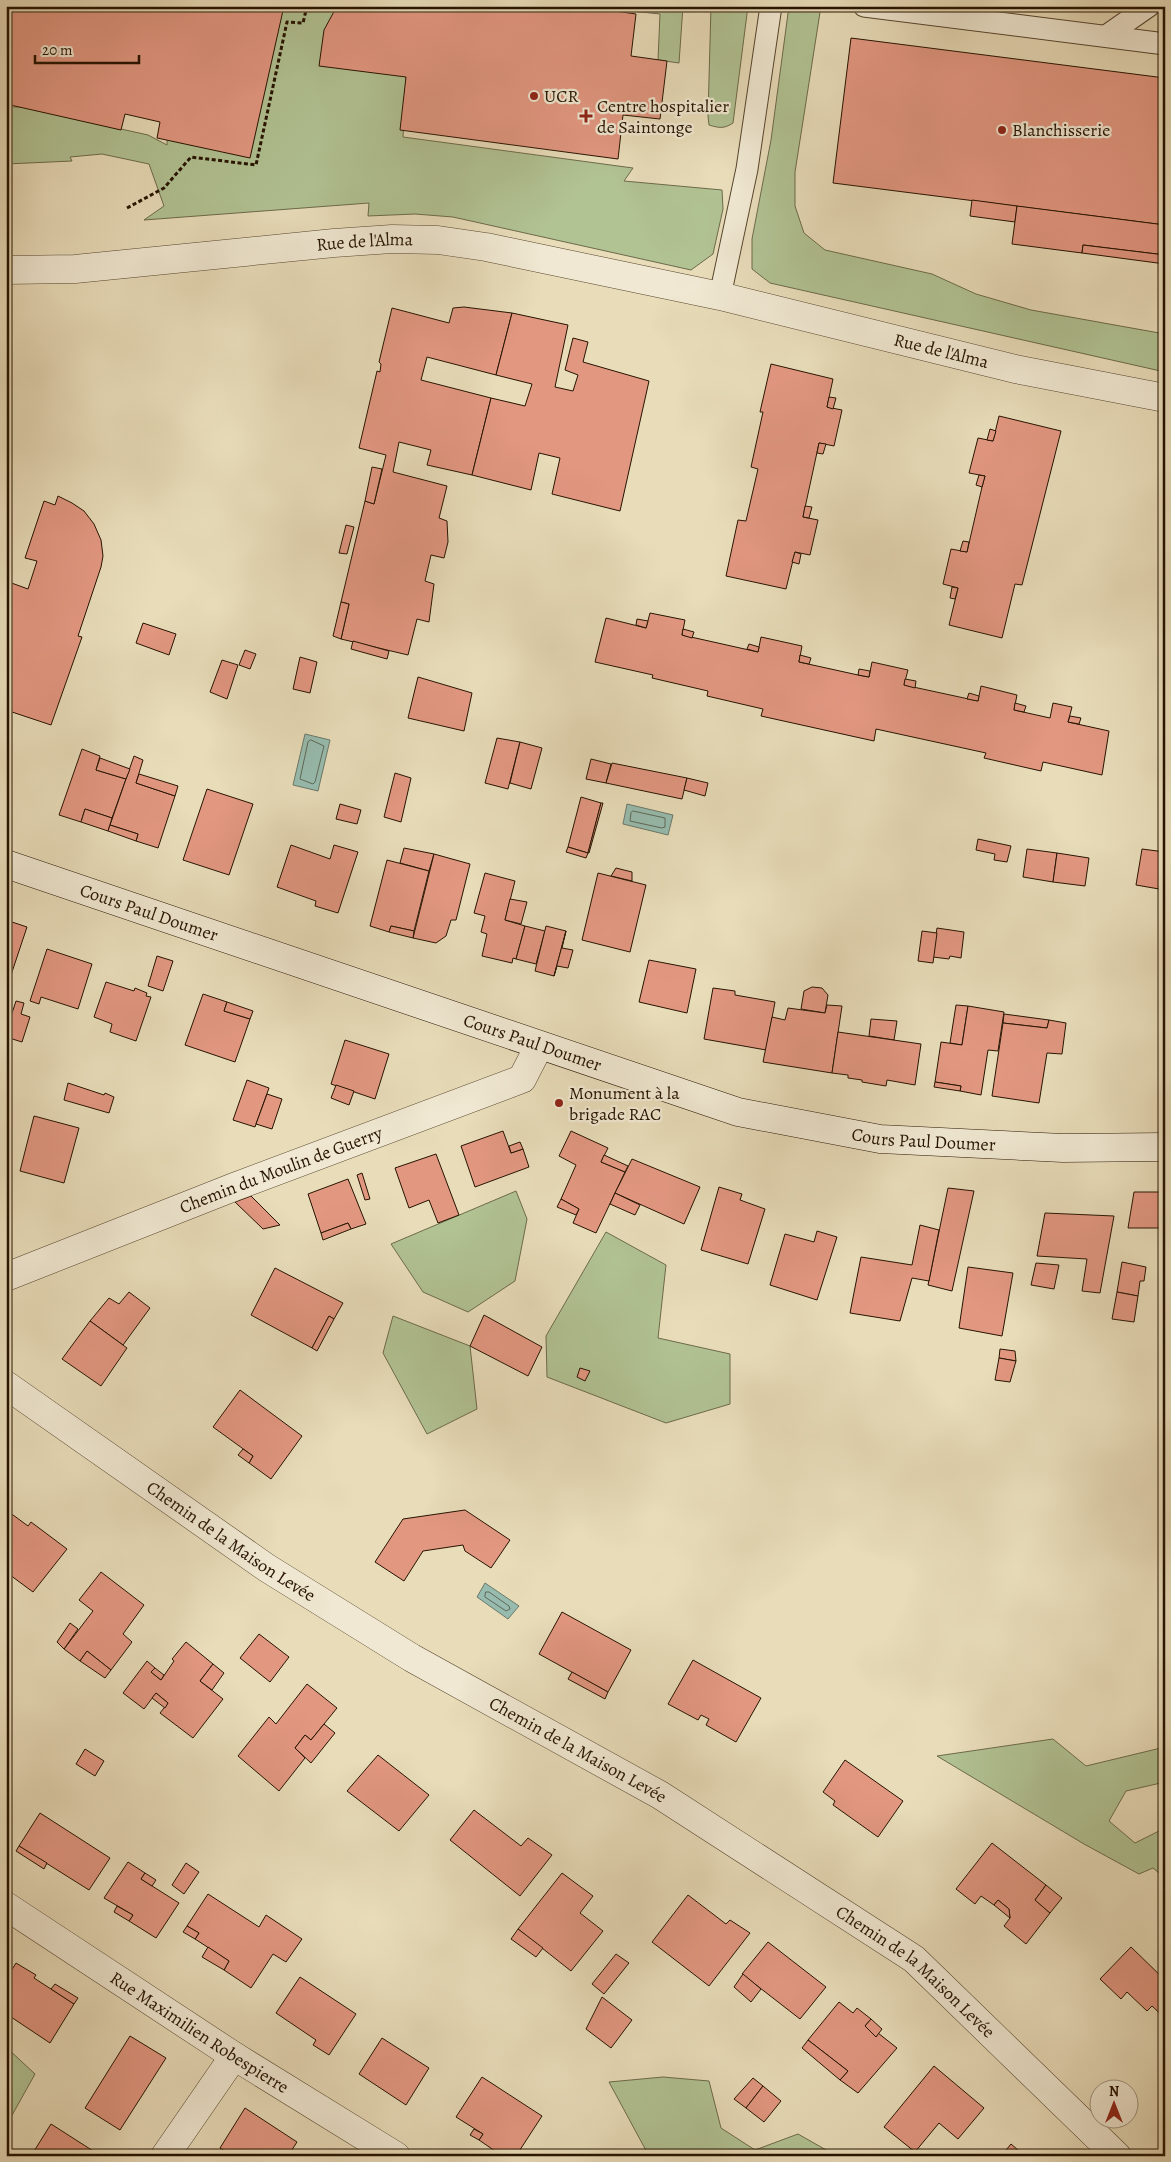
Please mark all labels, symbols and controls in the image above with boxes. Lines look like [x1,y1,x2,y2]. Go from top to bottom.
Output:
scale bar [35,32,139,64]
text: 20 m [42,40,73,60]
place label: UCR [544,84,579,108]
marker: UCR [528,90,540,102]
place label: Centre hospitalier de Saintonge [597,94,729,139]
marker: Centre hospitalier de Saintonge [579,109,593,123]
place label: Blanchisserie [1012,118,1110,142]
marker: Blanchisserie [996,124,1008,136]
street label: Rue de l'Alma [315,227,414,257]
street label: Rue de l'Alma [891,327,992,374]
street label: Cours Paul Doumer [77,878,221,947]
street label: Cours Paul Doumer [460,1008,605,1077]
place label: Monument à la brigade RAC [569,1081,680,1126]
marker: Monument à la brigade RAC [553,1097,565,1109]
street label: Chemin du Moulin de Guerry [176,1120,386,1219]
street label: Cours Paul Doumer [850,1122,996,1157]
street label: Chemin de la Maison Levée [142,1475,320,1607]
street label: Chemin de la Maison Levée [485,1691,672,1808]
street label: Chemin de la Maison Levée [831,1900,1000,2043]
street label: Rue Maximilien Robespierre [105,1966,293,2099]
north arrow [1088,2080,1138,2130]
text: N [1109,2082,1119,2101]

